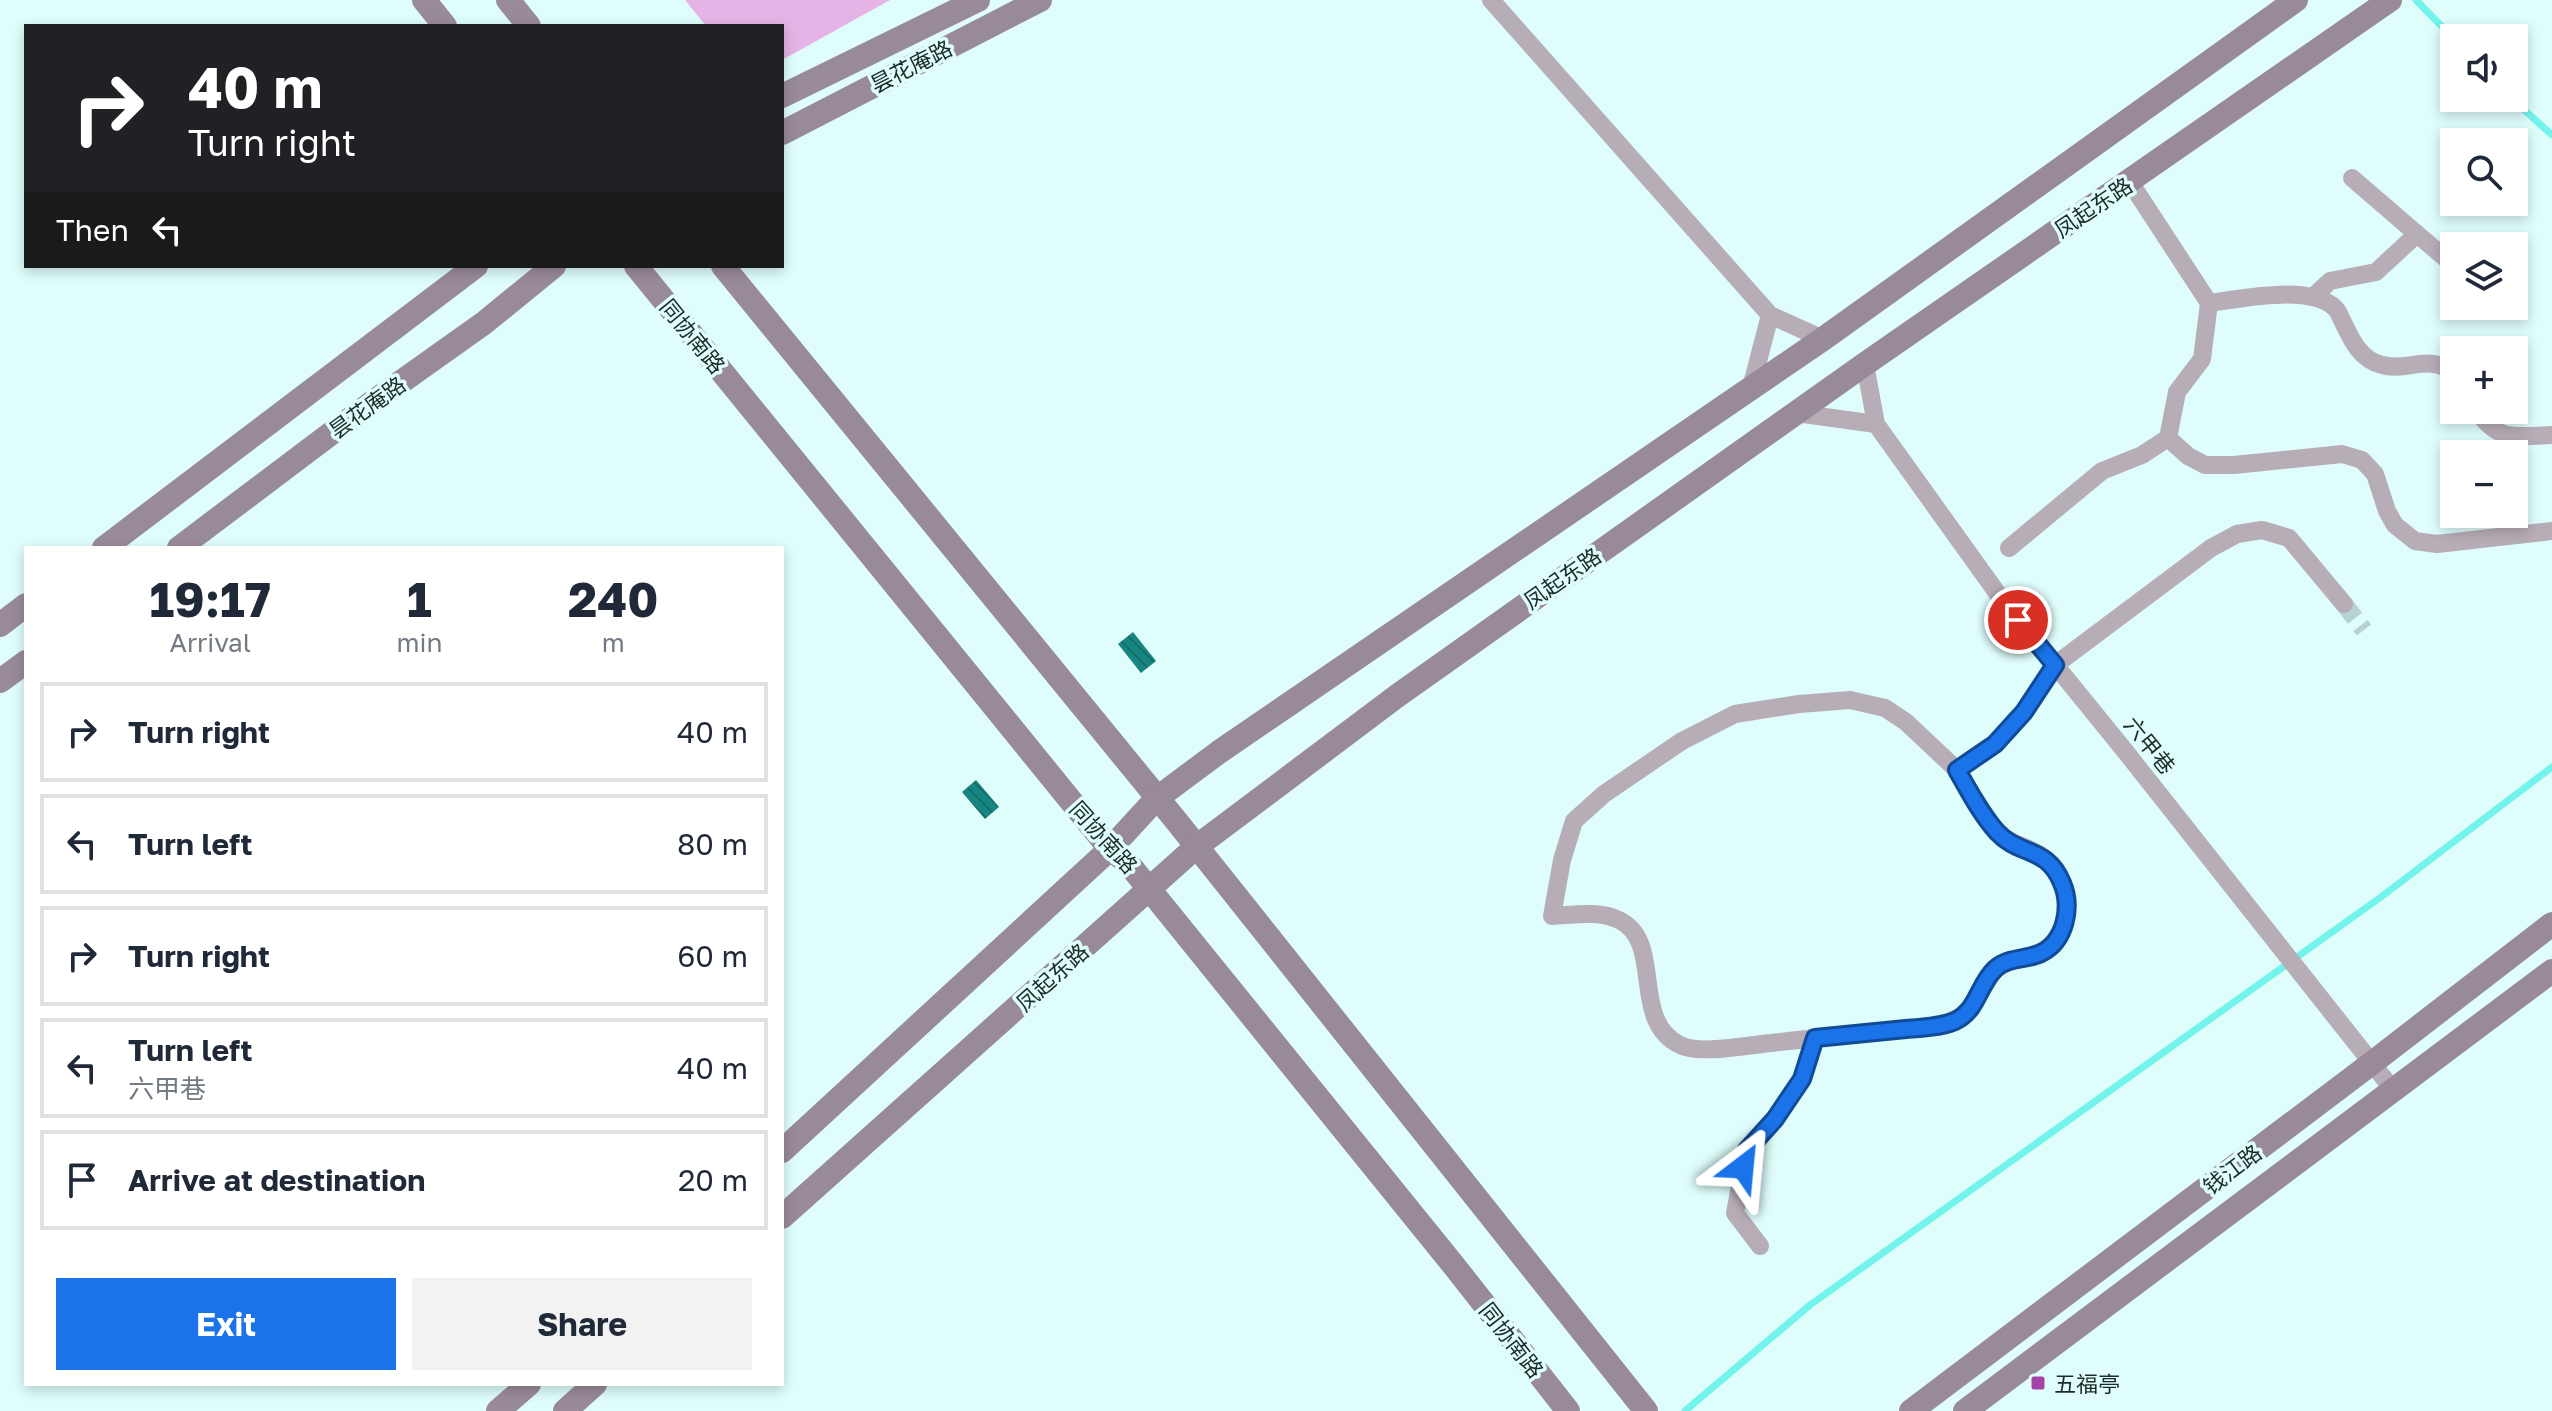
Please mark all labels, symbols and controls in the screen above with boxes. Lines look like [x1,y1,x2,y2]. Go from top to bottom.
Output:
map controls [2440,24,2528,528]
button: sound [2440,24,2528,112]
street label: 昙花庵路 [866,34,956,98]
text: 40 m [188,53,322,120]
icon: right [56,56,160,160]
text: Turn right [188,121,356,164]
button: search [2440,128,2528,216]
street label: 凤起东路 [2049,171,2137,243]
icon: left [145,208,189,252]
text: Then [56,212,129,248]
button: layers [2440,232,2528,320]
street label: 同协南路 [655,293,731,379]
button: + [2440,336,2528,424]
street label: 昙花庵路 [323,370,411,444]
button: − [2440,440,2528,528]
street label: 凤起东路 [1518,542,1606,614]
text: 19:17 [150,570,271,628]
text: 1 [407,570,432,628]
text: 240 [568,570,658,628]
pin [1984,586,2052,654]
icon: arrive [1996,598,2040,642]
text: Arrival [170,627,251,658]
text: min [396,627,442,658]
text: m [602,627,625,658]
icon: right [60,710,104,754]
street label: 六甲巷 [2119,711,2181,779]
text: Turn right [128,714,270,750]
text: 40 m [677,714,748,750]
street label: 同协南路 [1065,795,1143,879]
icon: left [60,822,104,866]
text: Turn left [128,826,253,862]
text: 80 m [677,826,748,862]
icon: right [60,934,104,978]
text: Turn right [128,938,270,974]
text: 60 m [677,938,748,974]
street label: 凤起东路 [1010,938,1094,1016]
text: Turn left [128,1032,253,1068]
icon: left [60,1046,104,1090]
text: 40 m [677,1050,748,1086]
text: 六甲巷 [128,1073,206,1104]
position arrow [1701,1125,1785,1209]
street label: 钱江路 [2198,1138,2266,1200]
icon: arrive [60,1158,104,1202]
text: Arrive at destination [128,1162,425,1198]
text: 20 m [678,1162,748,1198]
button: Exit [56,1278,396,1370]
button: Share [412,1278,752,1370]
street label: 同协南路 [1474,1297,1550,1383]
place label: 五福亭 [2054,1370,2120,1397]
marker: 五福亭 [2029,1374,2047,1392]

